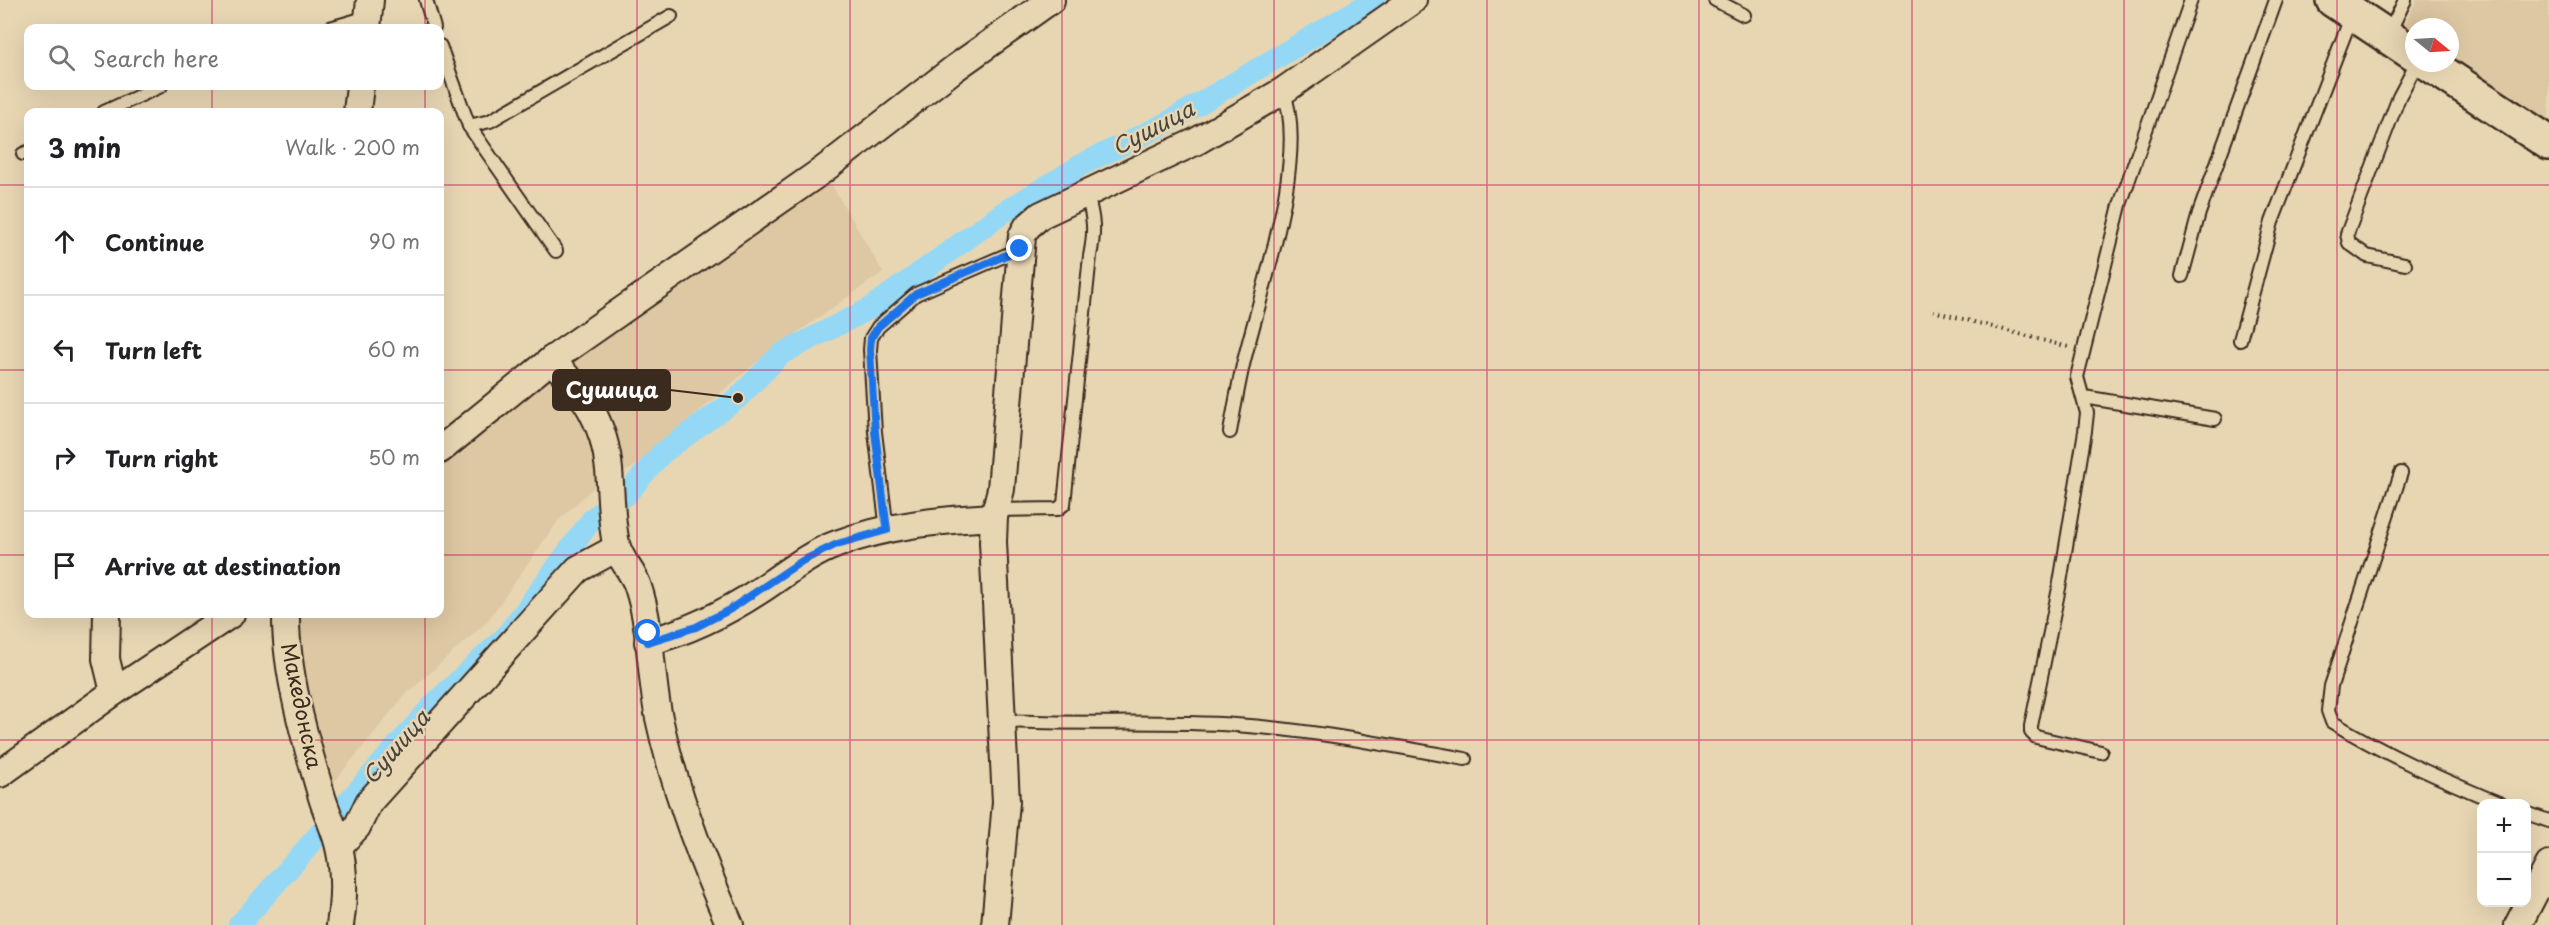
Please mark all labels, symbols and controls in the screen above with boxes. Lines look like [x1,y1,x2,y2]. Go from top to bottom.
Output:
north arrow [2405,18,2459,72]
search box [24,24,444,90]
icon: search [45,41,78,74]
text: Search here [93,41,219,74]
water label: Сушица [1105,91,1201,162]
text: 3 min [48,128,121,167]
text: Walk · 200 m [285,132,420,162]
icon: ahead [48,225,81,258]
text: Continue [105,225,204,258]
text: 90 m [369,226,420,256]
route end [1006,235,1032,261]
icon: left [48,333,81,366]
text: Turn left [105,333,202,366]
text: 60 m [368,334,420,364]
callout: Сушица [553,370,670,410]
text: Сушица [565,372,659,405]
icon: right [48,441,81,474]
text: Turn right [105,441,218,474]
text: 50 m [368,442,420,472]
icon: arrive [48,549,81,582]
text: Arrive at destination [105,549,341,582]
route start [634,619,660,645]
street label: Македонска [274,639,332,772]
water label: Сушица [353,701,437,791]
map controls [2477,799,2531,907]
button: + [2477,799,2531,853]
button: − [2477,853,2531,907]

